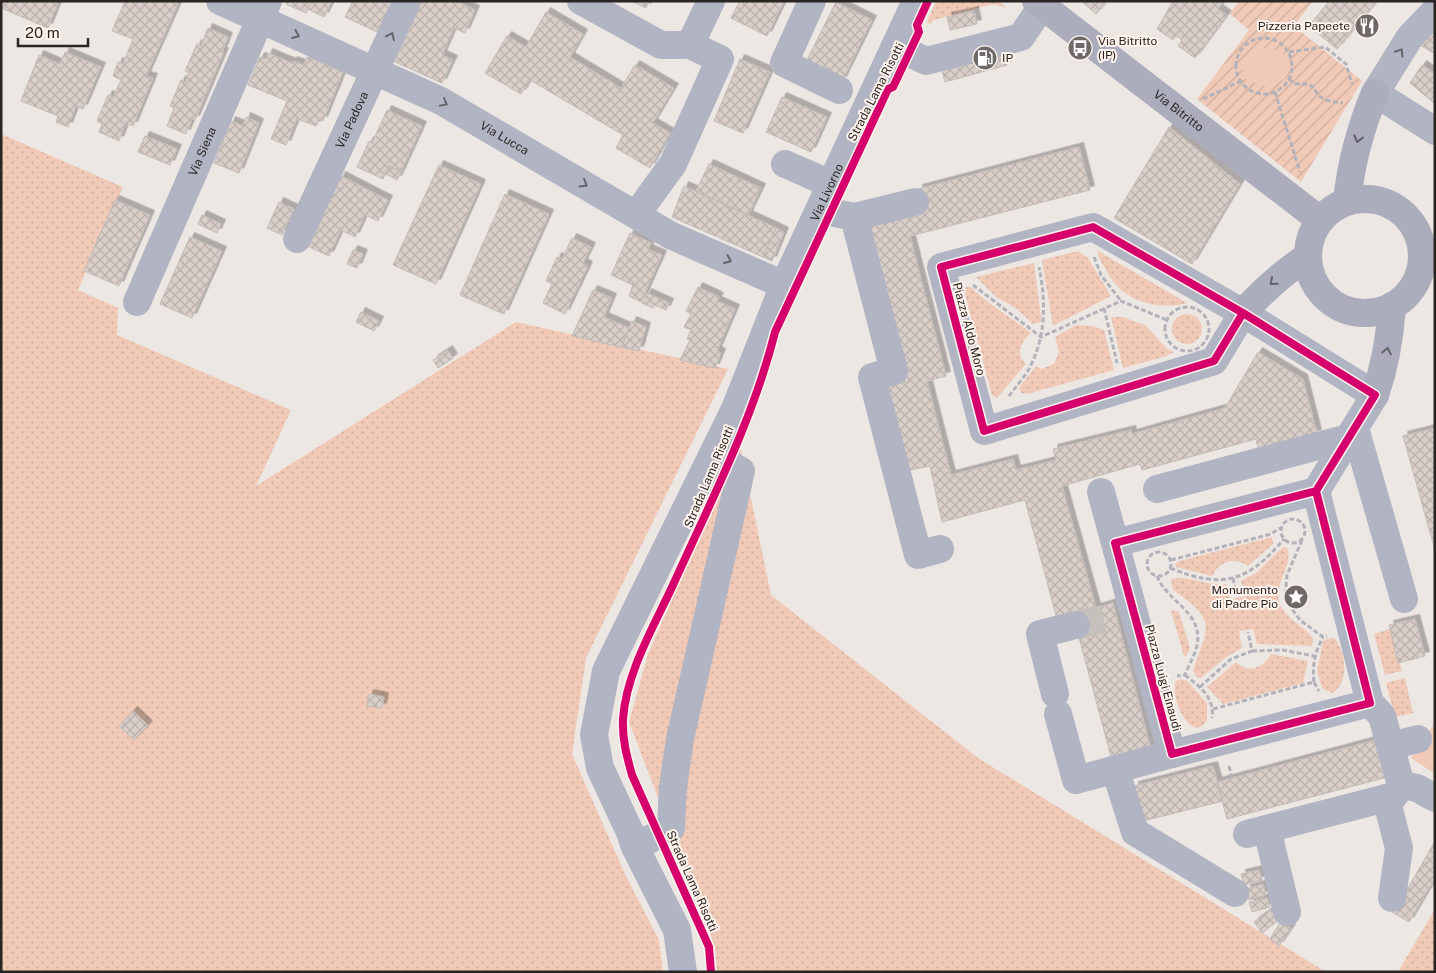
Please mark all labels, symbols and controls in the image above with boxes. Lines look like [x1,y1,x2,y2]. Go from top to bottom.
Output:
restaurant icon: Pizzeria Papeete [1354,13,1380,39]
scale bar [18,15,88,47]
place label: Pizzeria Papeete [1258,19,1350,33]
text: 20 m [25,24,60,41]
one-way arrow [291,28,300,39]
one-way arrow [385,32,396,41]
place label: Via Bitritto (IP) [1098,34,1158,62]
bus stop icon: Via Bitritto (IP) [1067,35,1093,61]
street label: Strada Lama Risotti [845,40,907,144]
fuel station icon: IP [972,45,998,71]
one-way arrow [1394,48,1404,57]
place label: IP [1002,51,1013,65]
street label: Via Bitritto [1151,87,1206,135]
street label: Via Padova [333,89,371,151]
one-way arrow [438,97,447,107]
street label: Via Lucca [477,118,531,158]
street label: Via Siena [186,125,219,178]
one-way arrow [1353,134,1364,143]
street label: Via Livorno [808,161,846,223]
one-way arrow [579,178,588,188]
one-way arrow [723,254,732,265]
one-way arrow [1269,276,1278,285]
street label: Piazza Aldo Moro [950,281,988,377]
one-way arrow [1382,347,1392,356]
street label: Strada Lama Risotti [681,424,737,530]
place label: Monumento di Padre Pio [1212,583,1278,611]
place icon: Monumento di Padre Pio [1283,584,1309,610]
street label: Piazza Luigi Einaudi [1142,623,1184,733]
street label: Strada Lama Risotti [663,828,721,934]

